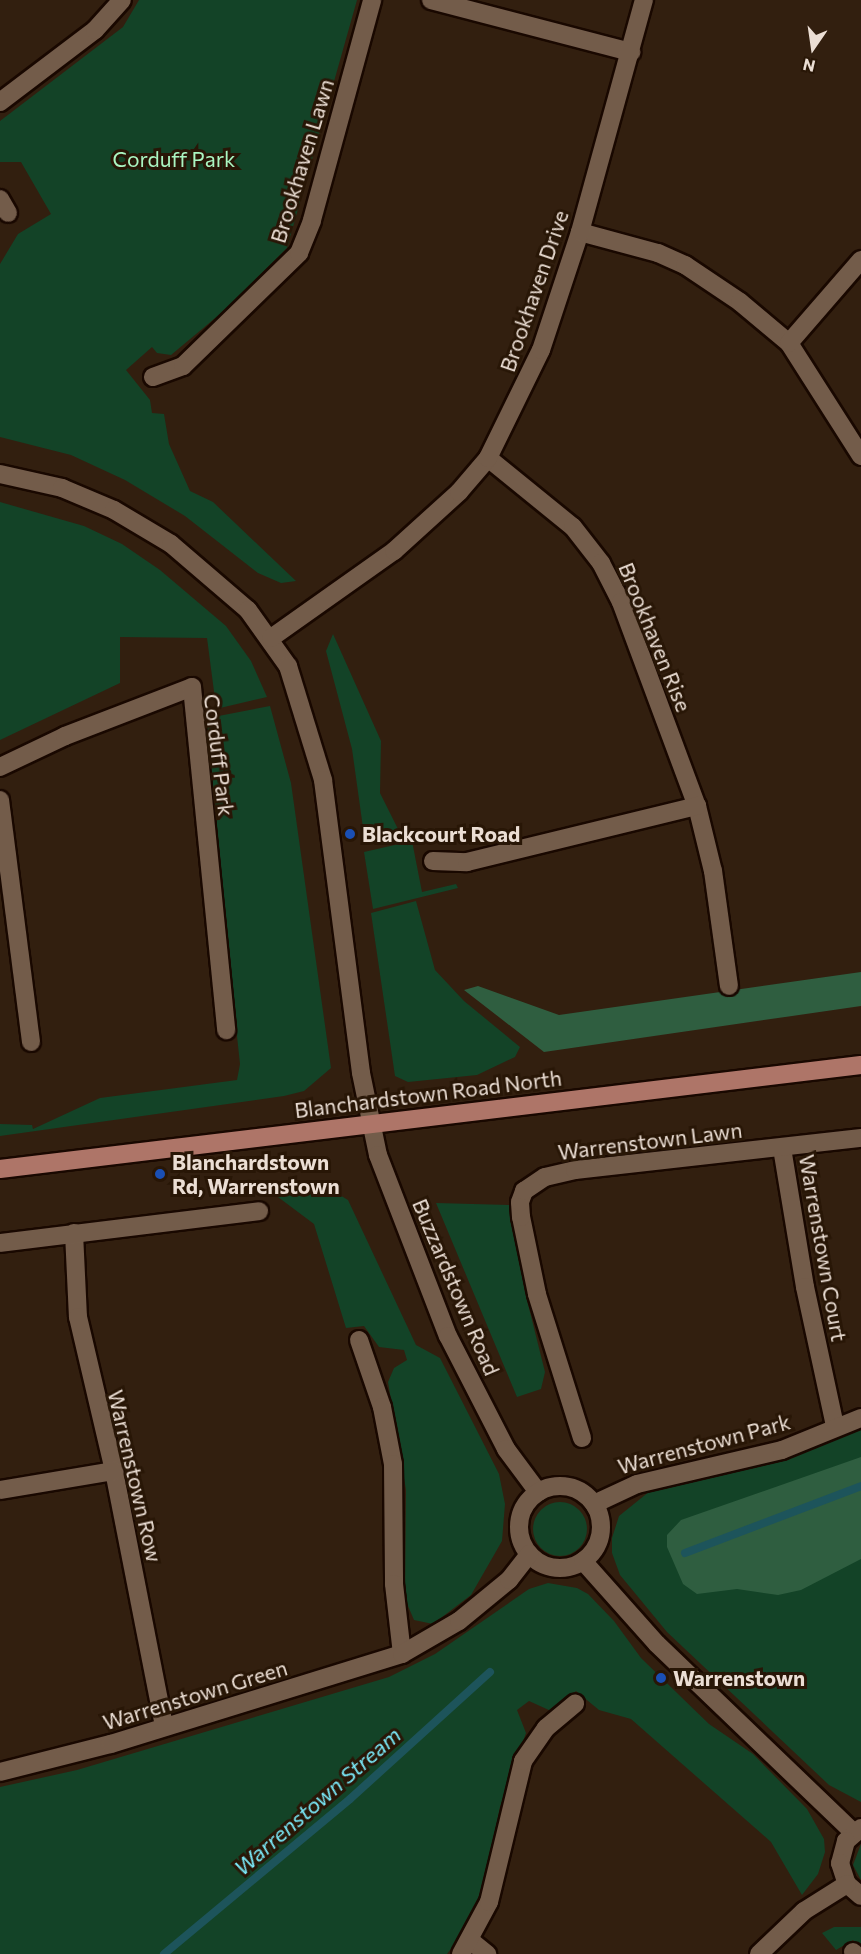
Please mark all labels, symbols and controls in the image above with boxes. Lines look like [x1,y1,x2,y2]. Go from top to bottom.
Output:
north arrow [783,18,843,78]
text: N [801,55,817,77]
street label: Brookhaven Lawn [265,76,339,246]
park label: Corduff Park [113,146,235,172]
street label: Brookhaven Drive [495,207,573,375]
street label: Brookhaven Rise [614,559,696,715]
street label: Corduff Park [199,692,239,818]
place label: Blackcourt Road [362,821,520,847]
marker: Blackcourt Road [343,827,357,841]
street label: Blanchardstown Road North [293,1065,563,1123]
street label: Warrenstown Lawn [556,1117,744,1165]
place label: Blanchardstown Rd, Warrenstown [172,1149,340,1199]
street label: Warrenstown Court [794,1153,852,1343]
marker: Blanchardstown Rd, Warrenstown [153,1167,167,1181]
street label: Buzzardstown Road [407,1195,505,1379]
street label: Warrenstown Row [103,1387,167,1565]
street label: Warrenstown Park [615,1409,793,1479]
street label: Warrenstown Green [100,1655,290,1735]
place label: Warrenstown [673,1665,805,1691]
marker: Warrenstown [654,1671,668,1685]
water label: Warrenstown Stream [228,1721,406,1881]

